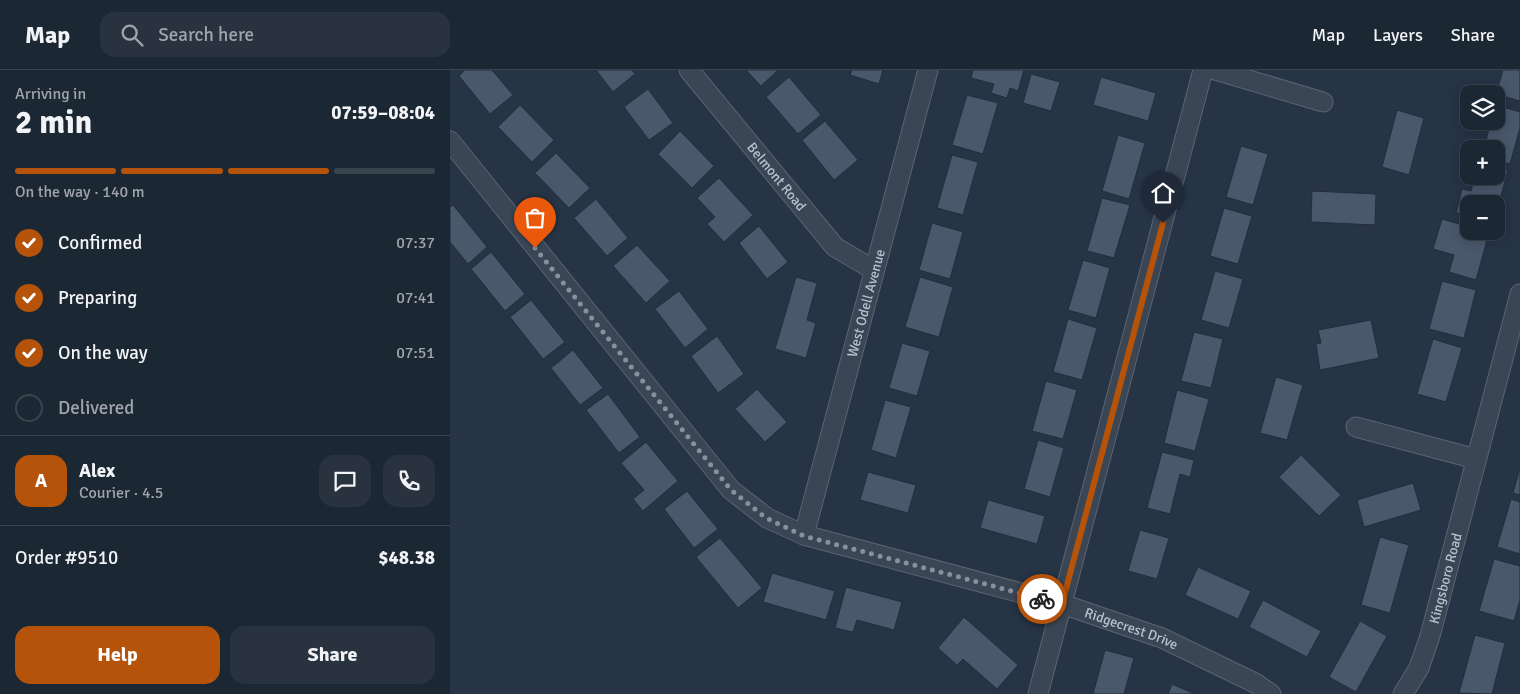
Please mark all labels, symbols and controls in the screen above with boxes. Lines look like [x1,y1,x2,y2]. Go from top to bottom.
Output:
search box [100,12,450,57]
text: Map [25,20,70,50]
icon: search [118,21,146,49]
text: Search here [158,23,254,47]
text: Map [1312,24,1345,46]
text: Layers [1373,24,1423,46]
text: Share [1451,24,1495,46]
text: Arriving in [15,84,86,104]
map controls [1460,85,1505,240]
button: layers [1460,85,1505,130]
text: 07:59–08:04 [331,101,435,125]
text: 2 min [15,103,92,142]
street label: Belmont Road [743,139,810,214]
button: + [1460,140,1505,185]
pin [1142,172,1184,223]
icon: home [1149,179,1177,207]
text: On the way · 140 m [15,182,145,202]
button: − [1460,195,1505,240]
pin [514,197,556,248]
icon: bag [521,204,549,232]
icon: check [15,229,43,257]
text: Confirmed [58,231,142,255]
text: 07:37 [396,233,435,253]
street label: West Odell Avenue [844,247,889,359]
icon: check [15,284,43,312]
text: Preparing [58,286,137,310]
text: 07:41 [396,288,435,308]
icon: check [15,339,43,367]
text: On the way [58,341,148,365]
text: 07:51 [396,343,435,363]
text: Delivered [58,396,134,420]
button: chat [319,455,371,507]
button: phone [383,455,435,507]
text: Alex [79,459,115,483]
text: A [35,469,47,493]
text: Courier · 4.5 [79,483,163,503]
street label: Kingsboro Road [1426,531,1466,626]
text: Order #9510 [15,546,118,570]
text: $48.38 [378,546,435,570]
courier [1017,574,1067,624]
icon: bike [1028,585,1056,613]
street label: Ridgecrest Drive [1082,604,1181,653]
button: Help [15,626,220,684]
button: Share [230,626,435,684]

